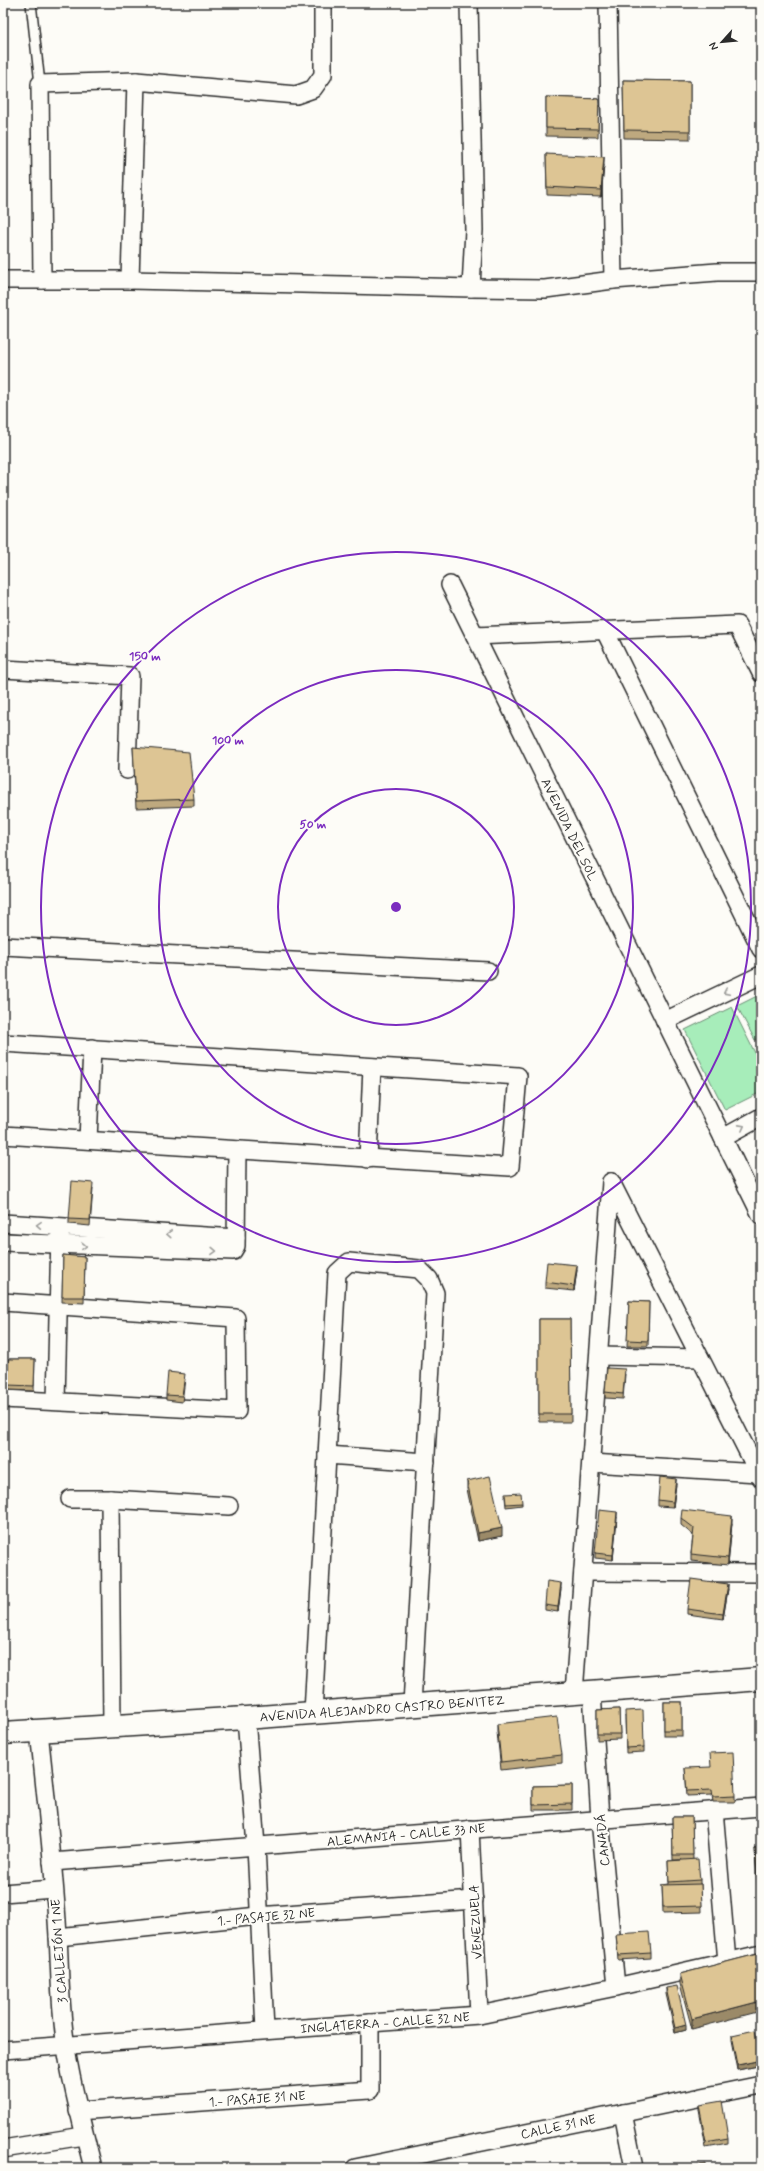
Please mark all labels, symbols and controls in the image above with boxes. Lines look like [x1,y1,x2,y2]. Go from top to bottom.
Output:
north arrow [702,22,742,62]
text: N [706,40,722,53]
text: 150 m [129,649,161,665]
text: 100 m [212,733,245,749]
street label: AVENIDA DEL SOL [537,776,601,884]
text: 50 m [300,817,327,833]
centre of rings [389,900,403,914]
one-way arrow [723,987,730,995]
one-way arrow [738,1125,745,1132]
one-way arrow [36,1220,42,1229]
one-way arrow [166,1229,172,1238]
one-way arrow [81,1242,87,1250]
one-way arrow [211,1247,217,1255]
street label: AVENIDA ALEJANDRO CASTRO BENITEZ [259,1692,505,1727]
street label: CANADÁ [592,1813,614,1867]
street label: ALEMANIA - CALLE 33 NE [326,1820,486,1851]
street label: VENEZUELA [466,1884,487,1960]
street label: 3 CALLEJÓN 1 NE [47,1898,72,2004]
street label: 1.- PASAJE 32 NE [216,1905,316,1930]
street label: INGLATERRA - CALLE 32 NE [300,2009,471,2038]
street label: 1.- PASAJE 31 NE [208,2088,306,2111]
street label: CALLE 31 NE [519,2111,598,2144]

